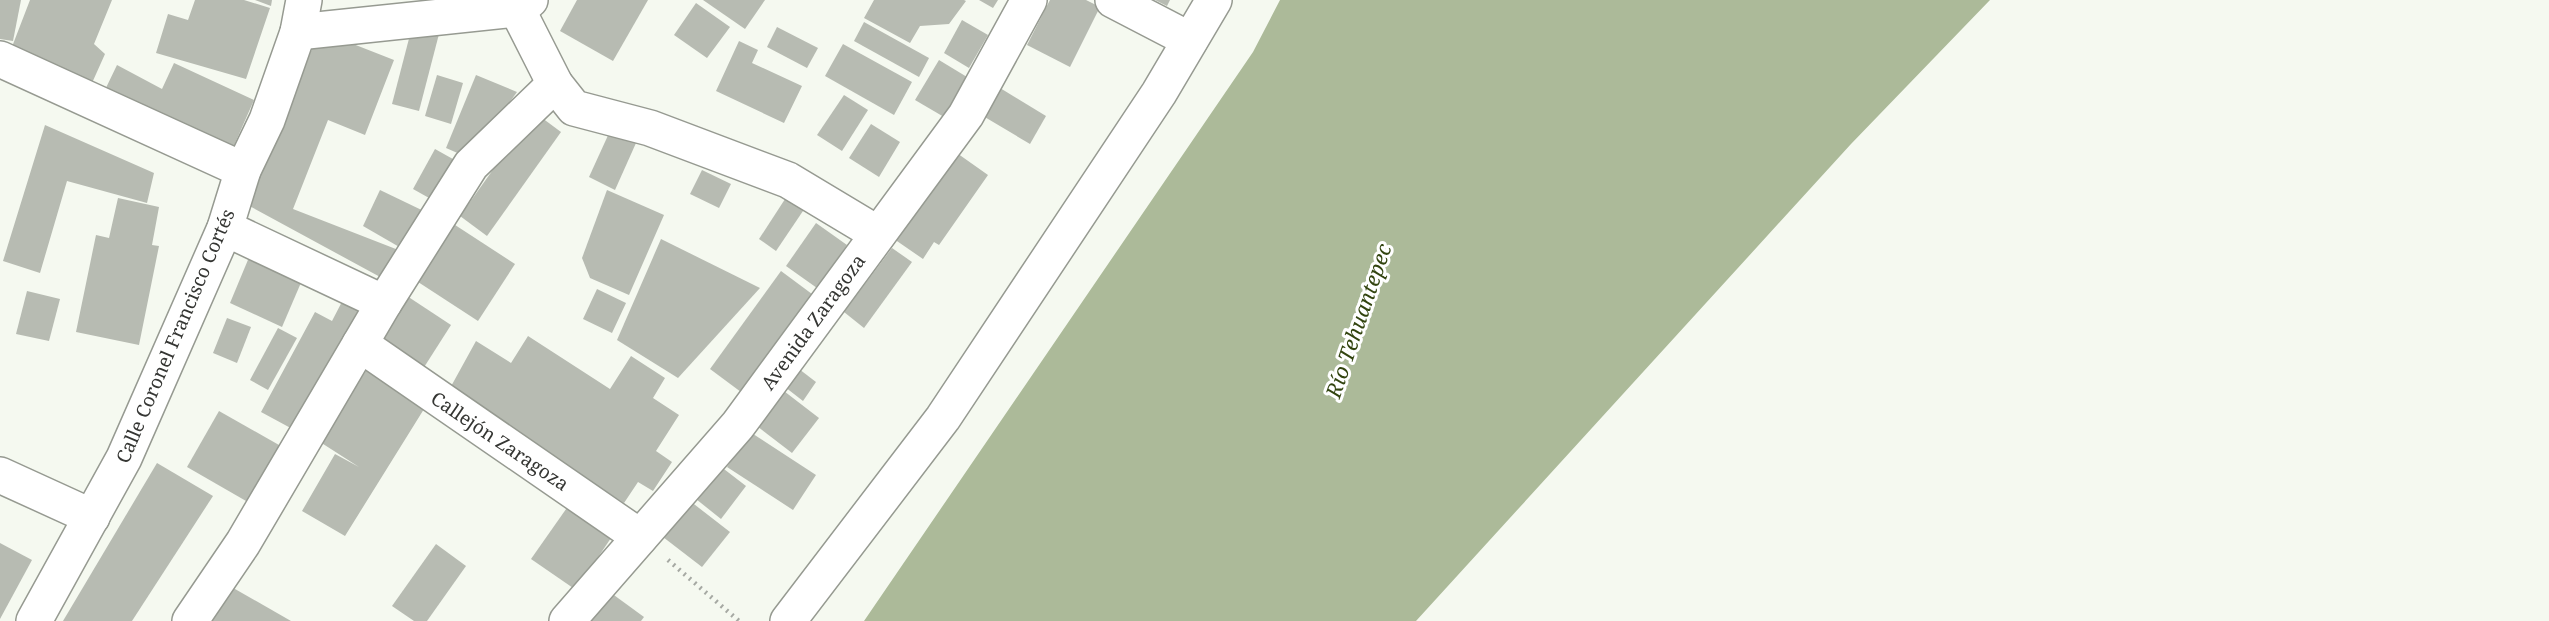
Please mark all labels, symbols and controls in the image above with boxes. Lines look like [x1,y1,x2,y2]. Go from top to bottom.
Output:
street label: Calle Coronel Francisco Cortés [109,205,241,467]
water label: Río Tehuantepec [1318,239,1398,402]
street label: Avenida Zaragoza [755,249,871,395]
street label: Callejón Zaragoza [426,385,574,497]

